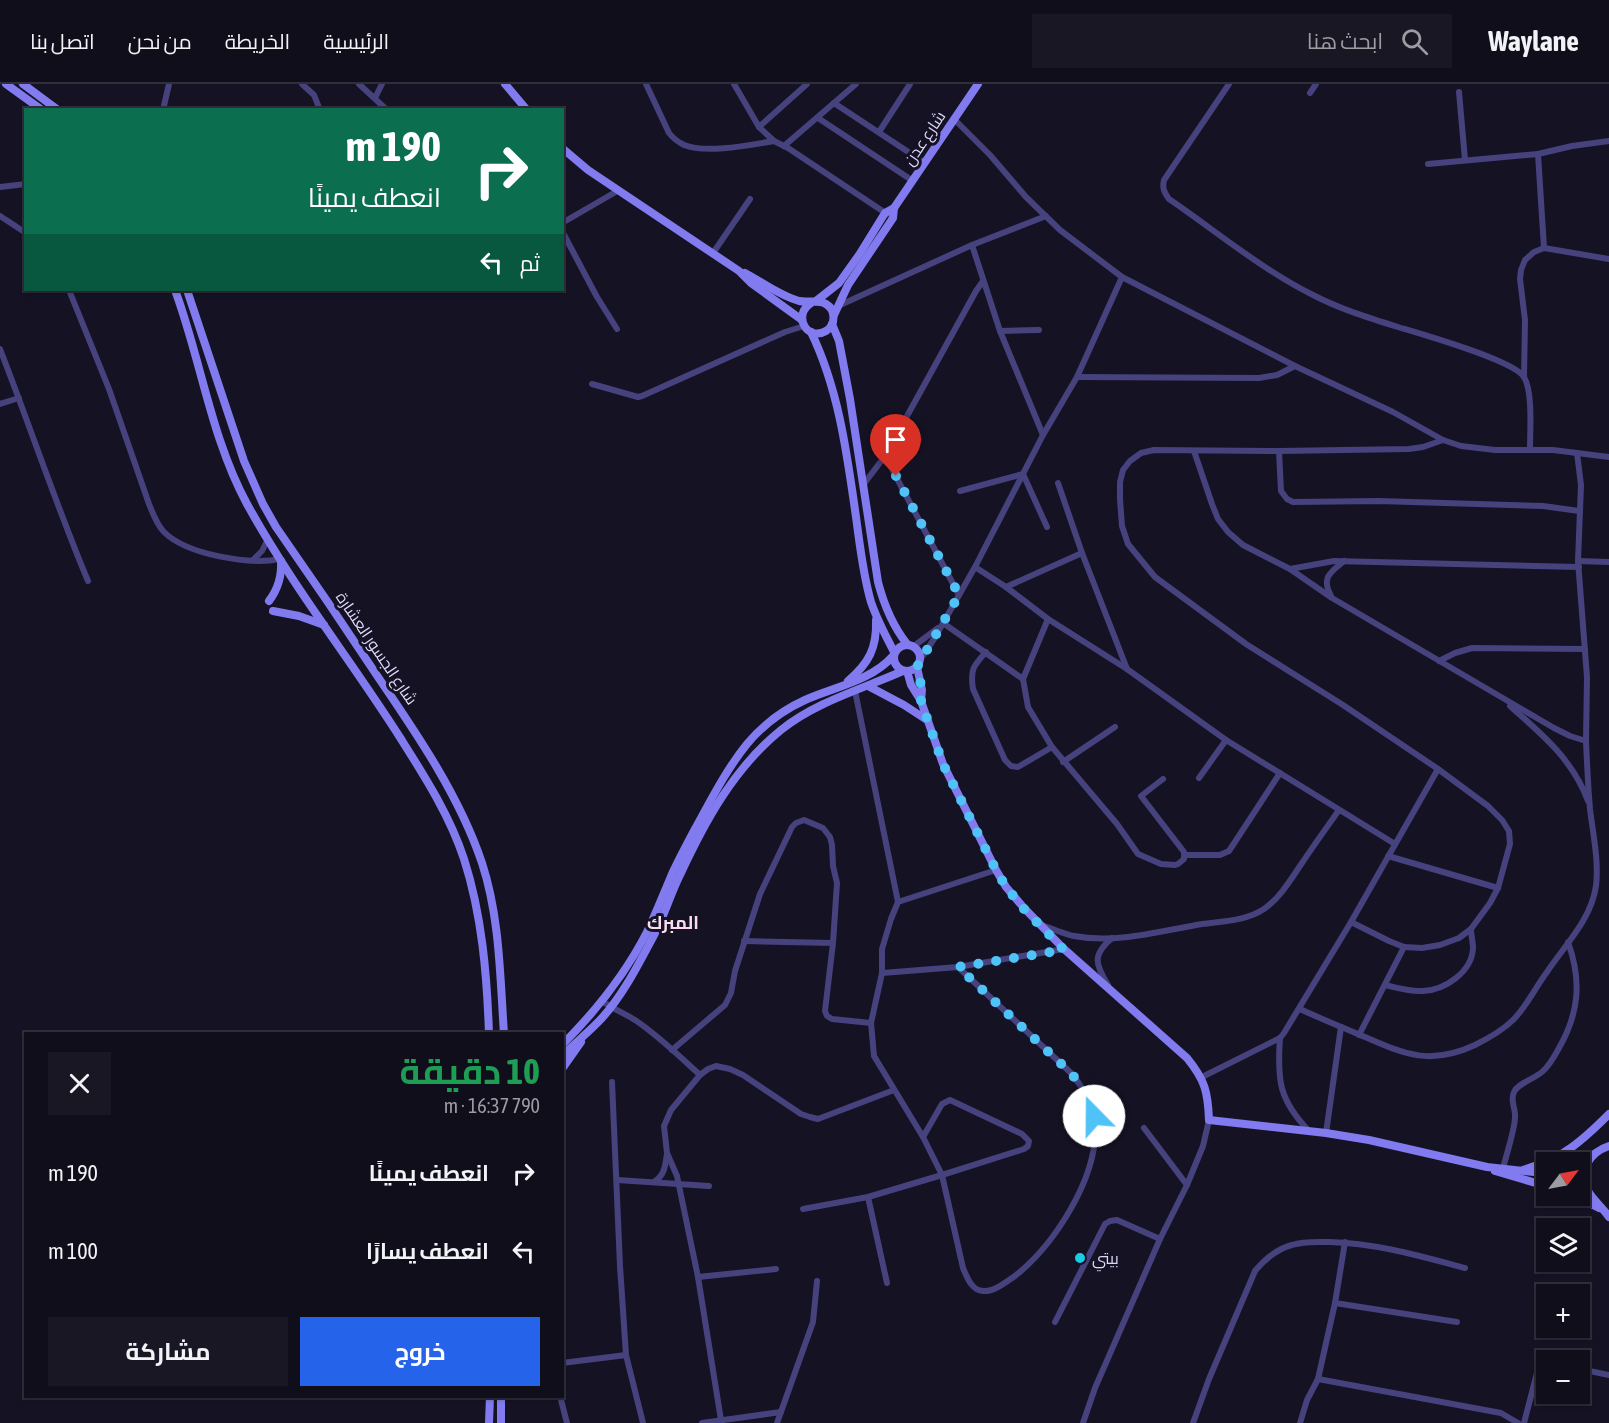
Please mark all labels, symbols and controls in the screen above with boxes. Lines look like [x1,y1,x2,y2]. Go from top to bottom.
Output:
search box [1032,14,1452,68]
icon: search [1398,25,1431,58]
text: Waylane [1488,25,1579,57]
text: ابحث هنا [1307,28,1383,54]
text: اتصل بنا [30,29,95,53]
text: من نحن [128,29,192,53]
text: الخريطة [225,29,290,53]
text: الرئيسية [323,29,389,53]
street label: شارع عدن [899,107,951,170]
text: 190 m [346,122,441,170]
icon: right [462,132,540,210]
text: انعطف يمينًا [308,182,441,213]
icon: left [475,246,508,279]
text: ثم [520,250,540,276]
pin [870,414,921,476]
icon: arrive [879,423,912,456]
street label: شارع الجسور العشارة [330,588,421,709]
district label: المبرك [647,912,699,934]
text: 10 دقيقة [399,1050,540,1092]
button: close [48,1052,111,1115]
position arrow [1062,1084,1126,1148]
text: 790 m · 16:37 [444,1094,540,1117]
north arrow [1536,1152,1590,1206]
map controls [1536,1152,1590,1404]
icon: right [507,1157,540,1190]
text: 190 m [48,1160,98,1186]
text: انعطف يمينًا [369,1160,489,1186]
button: layers [1536,1218,1590,1272]
icon: left [507,1235,540,1268]
text: 100 m [48,1238,98,1264]
text: انعطف يسارًا [366,1238,489,1264]
place label: بيتي [1092,1249,1119,1272]
marker: بيتي [1073,1251,1087,1265]
button: + [1536,1284,1590,1338]
button: مشاركة [48,1317,288,1386]
button: خروج [300,1317,540,1386]
button: − [1536,1350,1590,1404]

